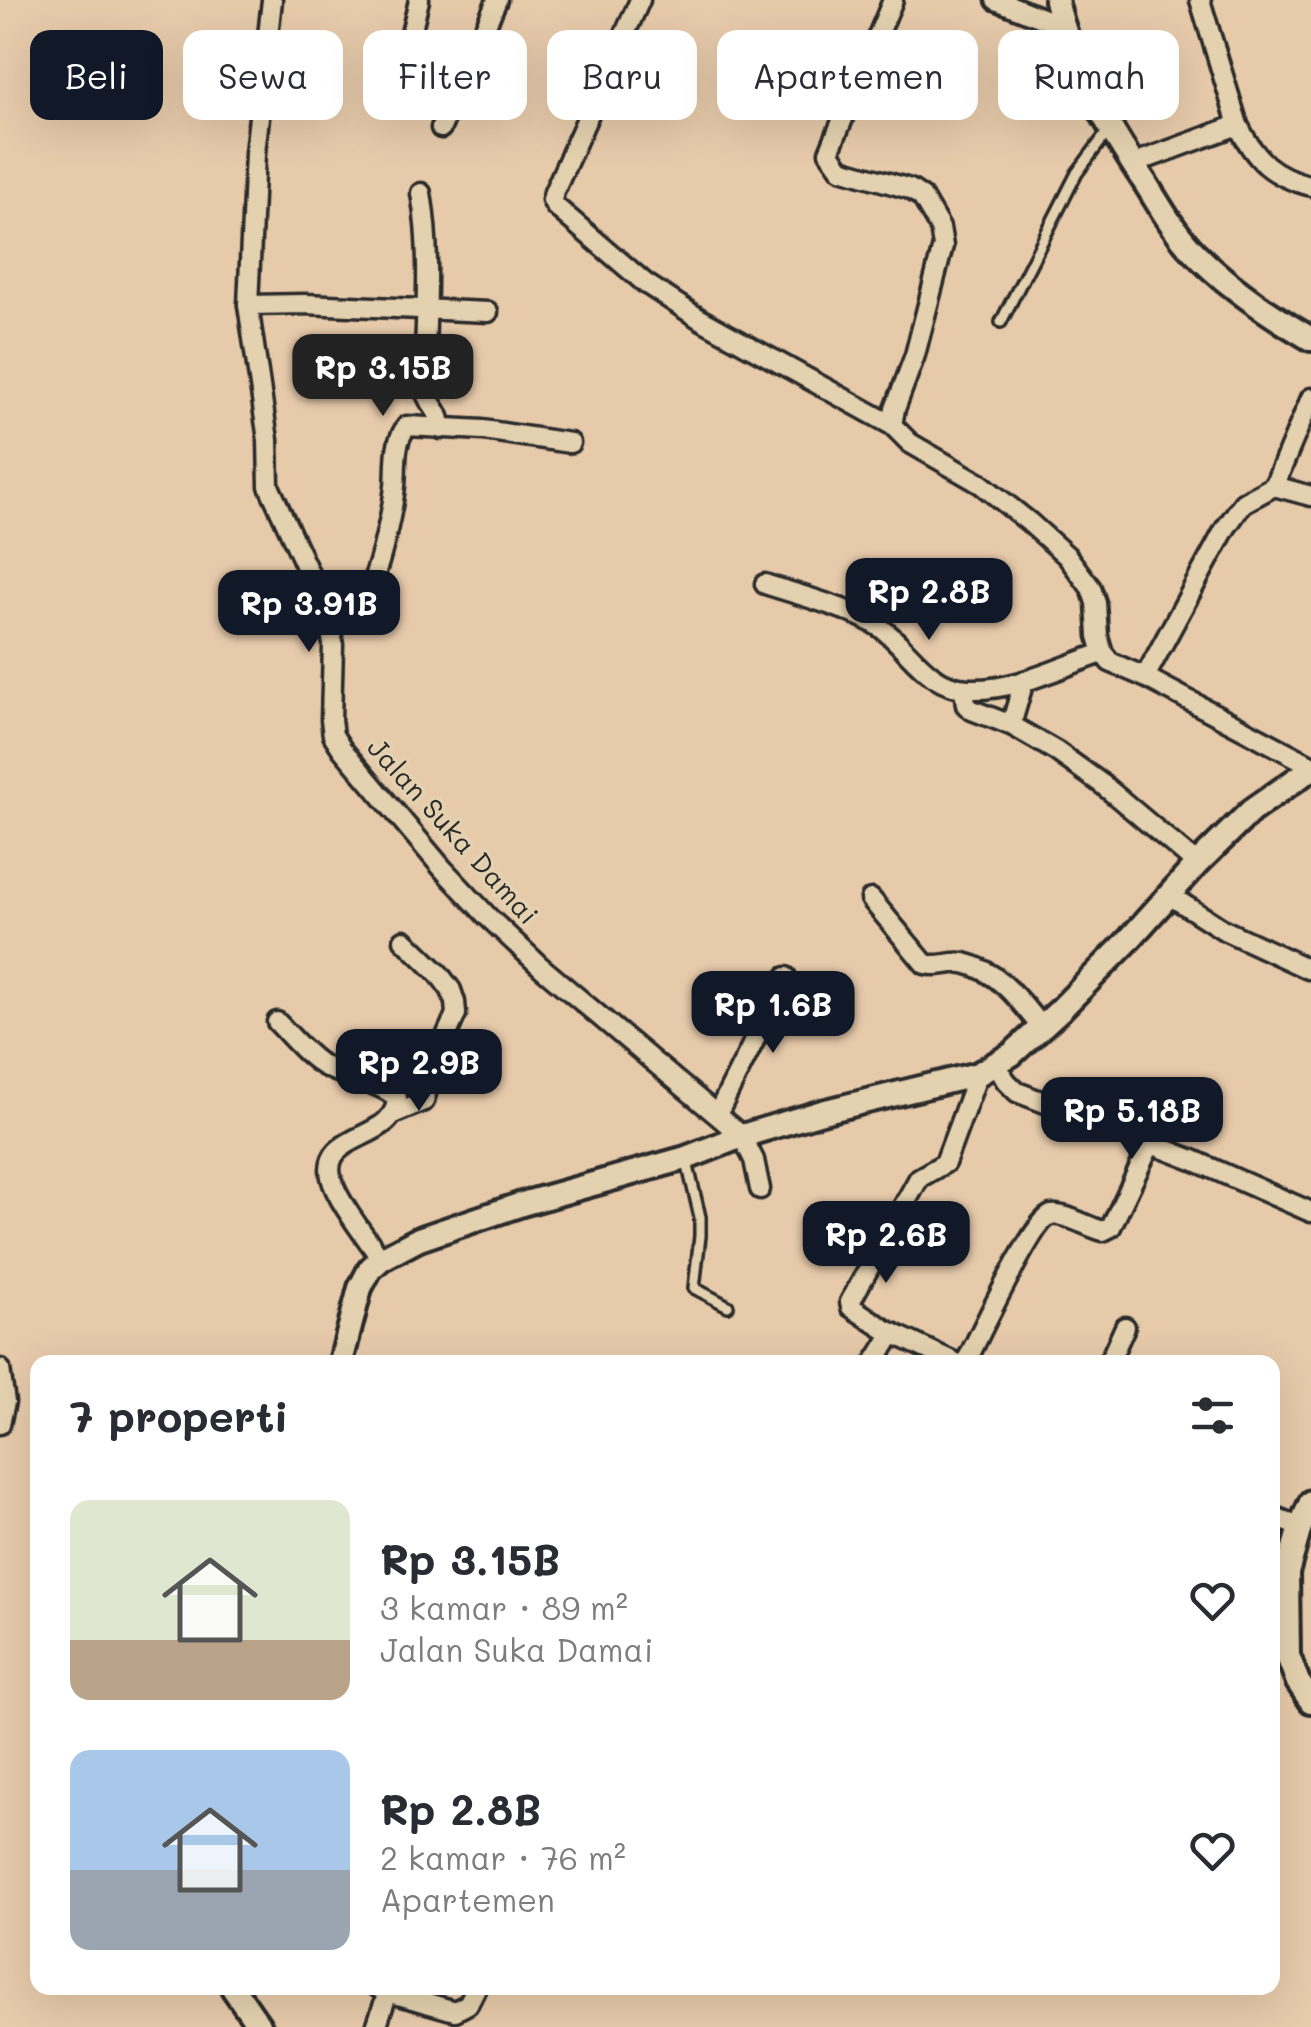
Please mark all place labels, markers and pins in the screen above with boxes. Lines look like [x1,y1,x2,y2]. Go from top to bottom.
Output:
pin: Rp 3.15B [280,334,486,419]
pin: Rp 2.8B [837,558,1021,643]
pin: Rp 3.91B [206,570,412,655]
pin: Rp 1.6B [681,971,865,1056]
pin: Rp 2.9B [327,1029,511,1114]
pin: Rp 5.18B [1029,1077,1235,1162]
pin: Rp 2.6B [794,1201,978,1286]

